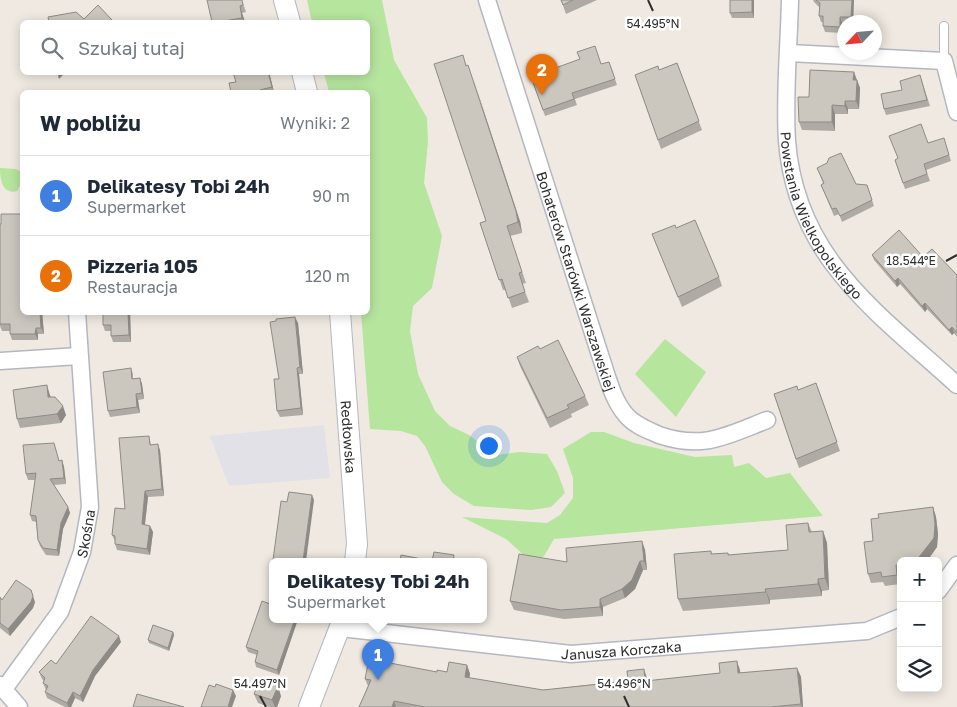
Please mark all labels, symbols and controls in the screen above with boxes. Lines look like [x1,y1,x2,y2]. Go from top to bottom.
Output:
north arrow [837,15,882,60]
text: 54.495°N [626,16,680,31]
search box [20,20,370,75]
icon: search [38,34,66,62]
text: Szukaj tutaj [78,36,185,59]
pin: 2 [526,54,558,95]
text: W pobliżu [40,110,141,136]
text: Wyniki: 2 [280,113,350,133]
street label: Powstania Wielkopolskiego [778,131,867,302]
street label: Bohaterów Starówki Warszawskiej [534,169,620,393]
text: Delikatesy Tobi 24h [87,174,269,197]
text: 1 [52,186,60,206]
text: 90 m [312,186,350,206]
text: Supermarket [87,197,186,217]
text: 18.544°E [886,253,936,268]
text: Pizzeria 105 [87,254,198,277]
text: 2 [51,266,61,286]
text: 120 m [305,266,350,286]
text: Restauracja [87,277,178,297]
street label: Redłowska [338,399,360,474]
your location [476,433,502,459]
street label: Skośna [72,508,98,560]
map controls [897,557,942,692]
button: + [897,557,942,602]
popup [269,558,487,623]
text: Delikatesy Tobi 24h [287,569,469,592]
text: Supermarket [287,592,386,612]
button: − [897,602,942,647]
street label: Janusza Korczaka [560,637,682,663]
pin: 1 [362,639,394,680]
button: layers [897,647,942,692]
text: 54.497°N [234,676,286,691]
text: 54.496°N [597,676,651,691]

